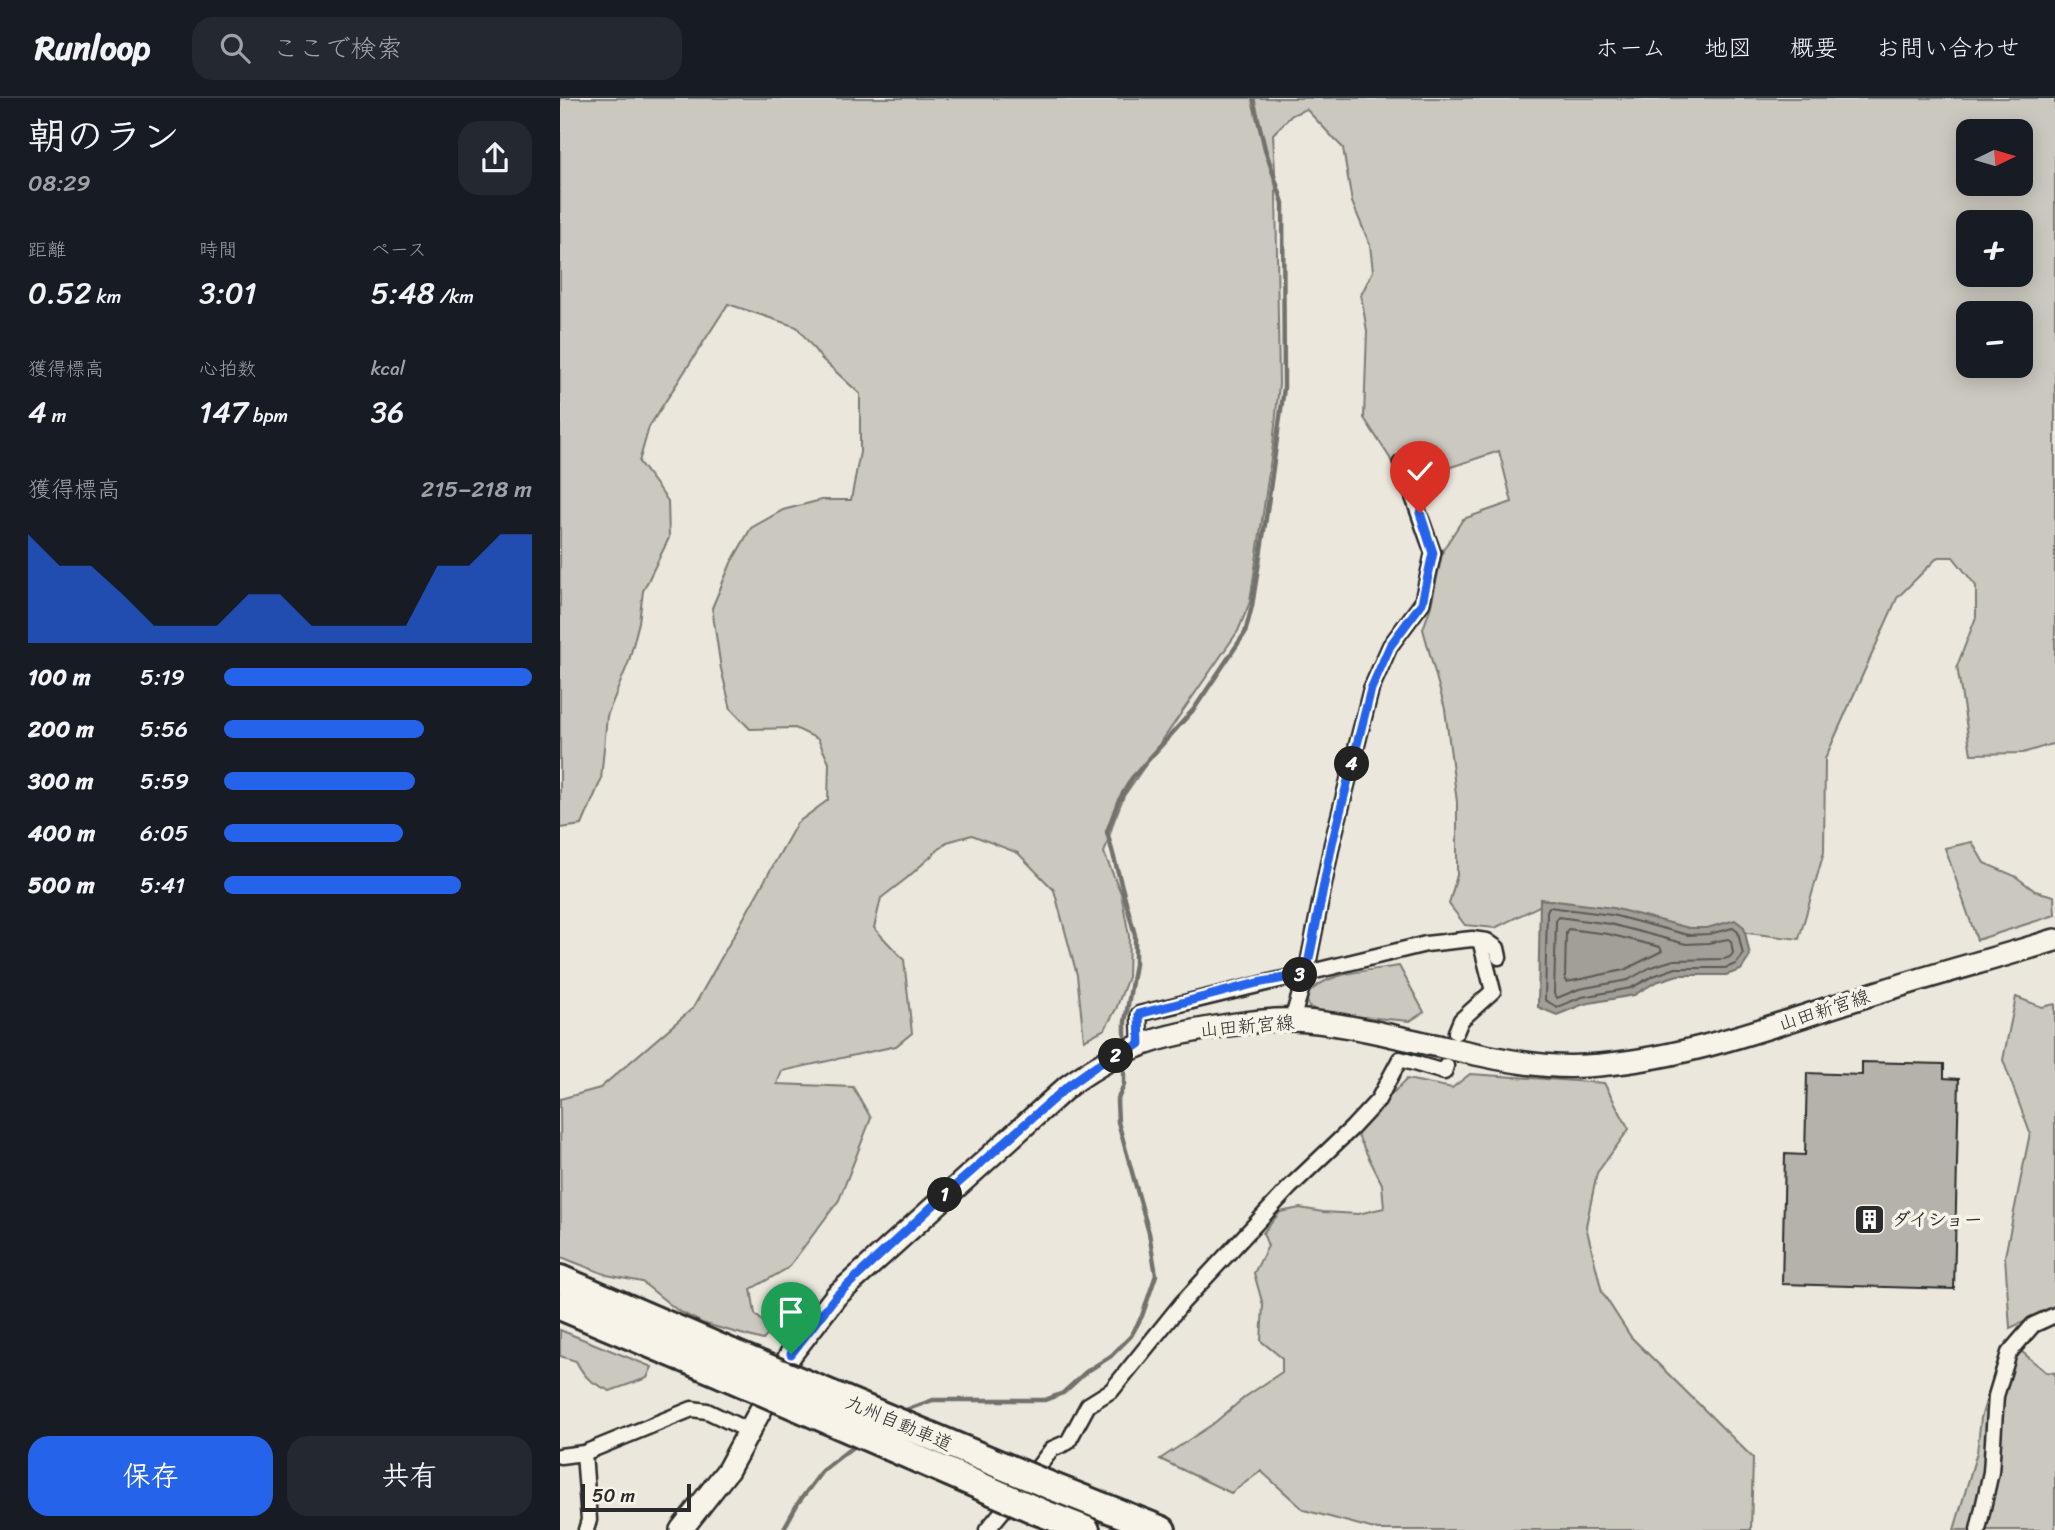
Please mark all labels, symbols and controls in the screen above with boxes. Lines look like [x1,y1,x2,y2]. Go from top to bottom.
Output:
search box [192,17,682,80]
text: Runloop [35,19,150,77]
text: ここで検索 [272,25,402,71]
text: ホーム [1595,27,1666,69]
text: 地図 [1704,27,1752,69]
text: 概要 [1790,27,1838,69]
text: お問い合わせ [1876,27,2020,69]
icon: search [216,29,254,67]
text: 朝のラン [28,103,180,170]
north arrow [1956,119,2034,196]
map controls [1956,119,2033,378]
button: share [458,121,532,195]
text: 08:29 [28,163,91,204]
button: + [1956,210,2033,287]
text: 距離 [28,233,66,266]
text: 時間 [199,233,237,266]
text: ペース [371,233,427,266]
text: 0.52 [28,266,92,320]
text: 3:01 [199,266,257,320]
text: 5:48 [371,266,435,320]
text: km [92,280,121,313]
text: /km [435,280,474,313]
button: − [1956,301,2033,378]
text: 獲得標高 [28,352,104,385]
text: 心拍数 [199,352,256,385]
text: kcal [371,352,405,385]
text: 4 [28,385,47,439]
text: 147 [199,385,248,439]
text: 36 [371,385,404,439]
text: m [47,399,66,432]
text: bpm [248,399,288,432]
pin [1390,441,1450,513]
icon: check [1401,452,1439,490]
text: 獲得標高 [28,469,120,510]
text: 215–218 m [421,469,532,510]
text: 100 m [28,657,91,698]
text: 5:19 [140,657,185,698]
text: 200 m [28,709,94,750]
text: 5:56 [140,709,188,750]
pin: 4 [1334,746,1370,782]
text: 4 [1346,747,1357,780]
text: 300 m [28,761,93,802]
text: 5:59 [140,761,189,802]
text: 400 m [28,813,95,854]
text: 6:05 [140,813,189,854]
text: 500 m [28,865,95,906]
text: 5:41 [140,865,185,906]
pin: 3 [1282,958,1318,992]
text: 3 [1294,958,1305,991]
street label: 山田新宮線 [1774,980,1874,1040]
street label: 山田新宮線 [1198,1005,1296,1047]
pin: 2 [1098,1038,1134,1074]
text: 2 [1110,1039,1121,1072]
pin: 1 [928,1178,962,1212]
text: 1 [940,1178,949,1211]
building icon: ダイショー [1852,1202,1886,1236]
place label: ダイショー [1892,1203,1982,1236]
pin [761,1282,821,1354]
icon: arrive [772,1293,810,1331]
street label: 九州自動車道 [840,1386,958,1460]
button: 保存 [28,1436,273,1516]
button: 共有 [287,1436,532,1516]
text: 50 m [592,1479,635,1512]
scale bar [581,1481,691,1513]

